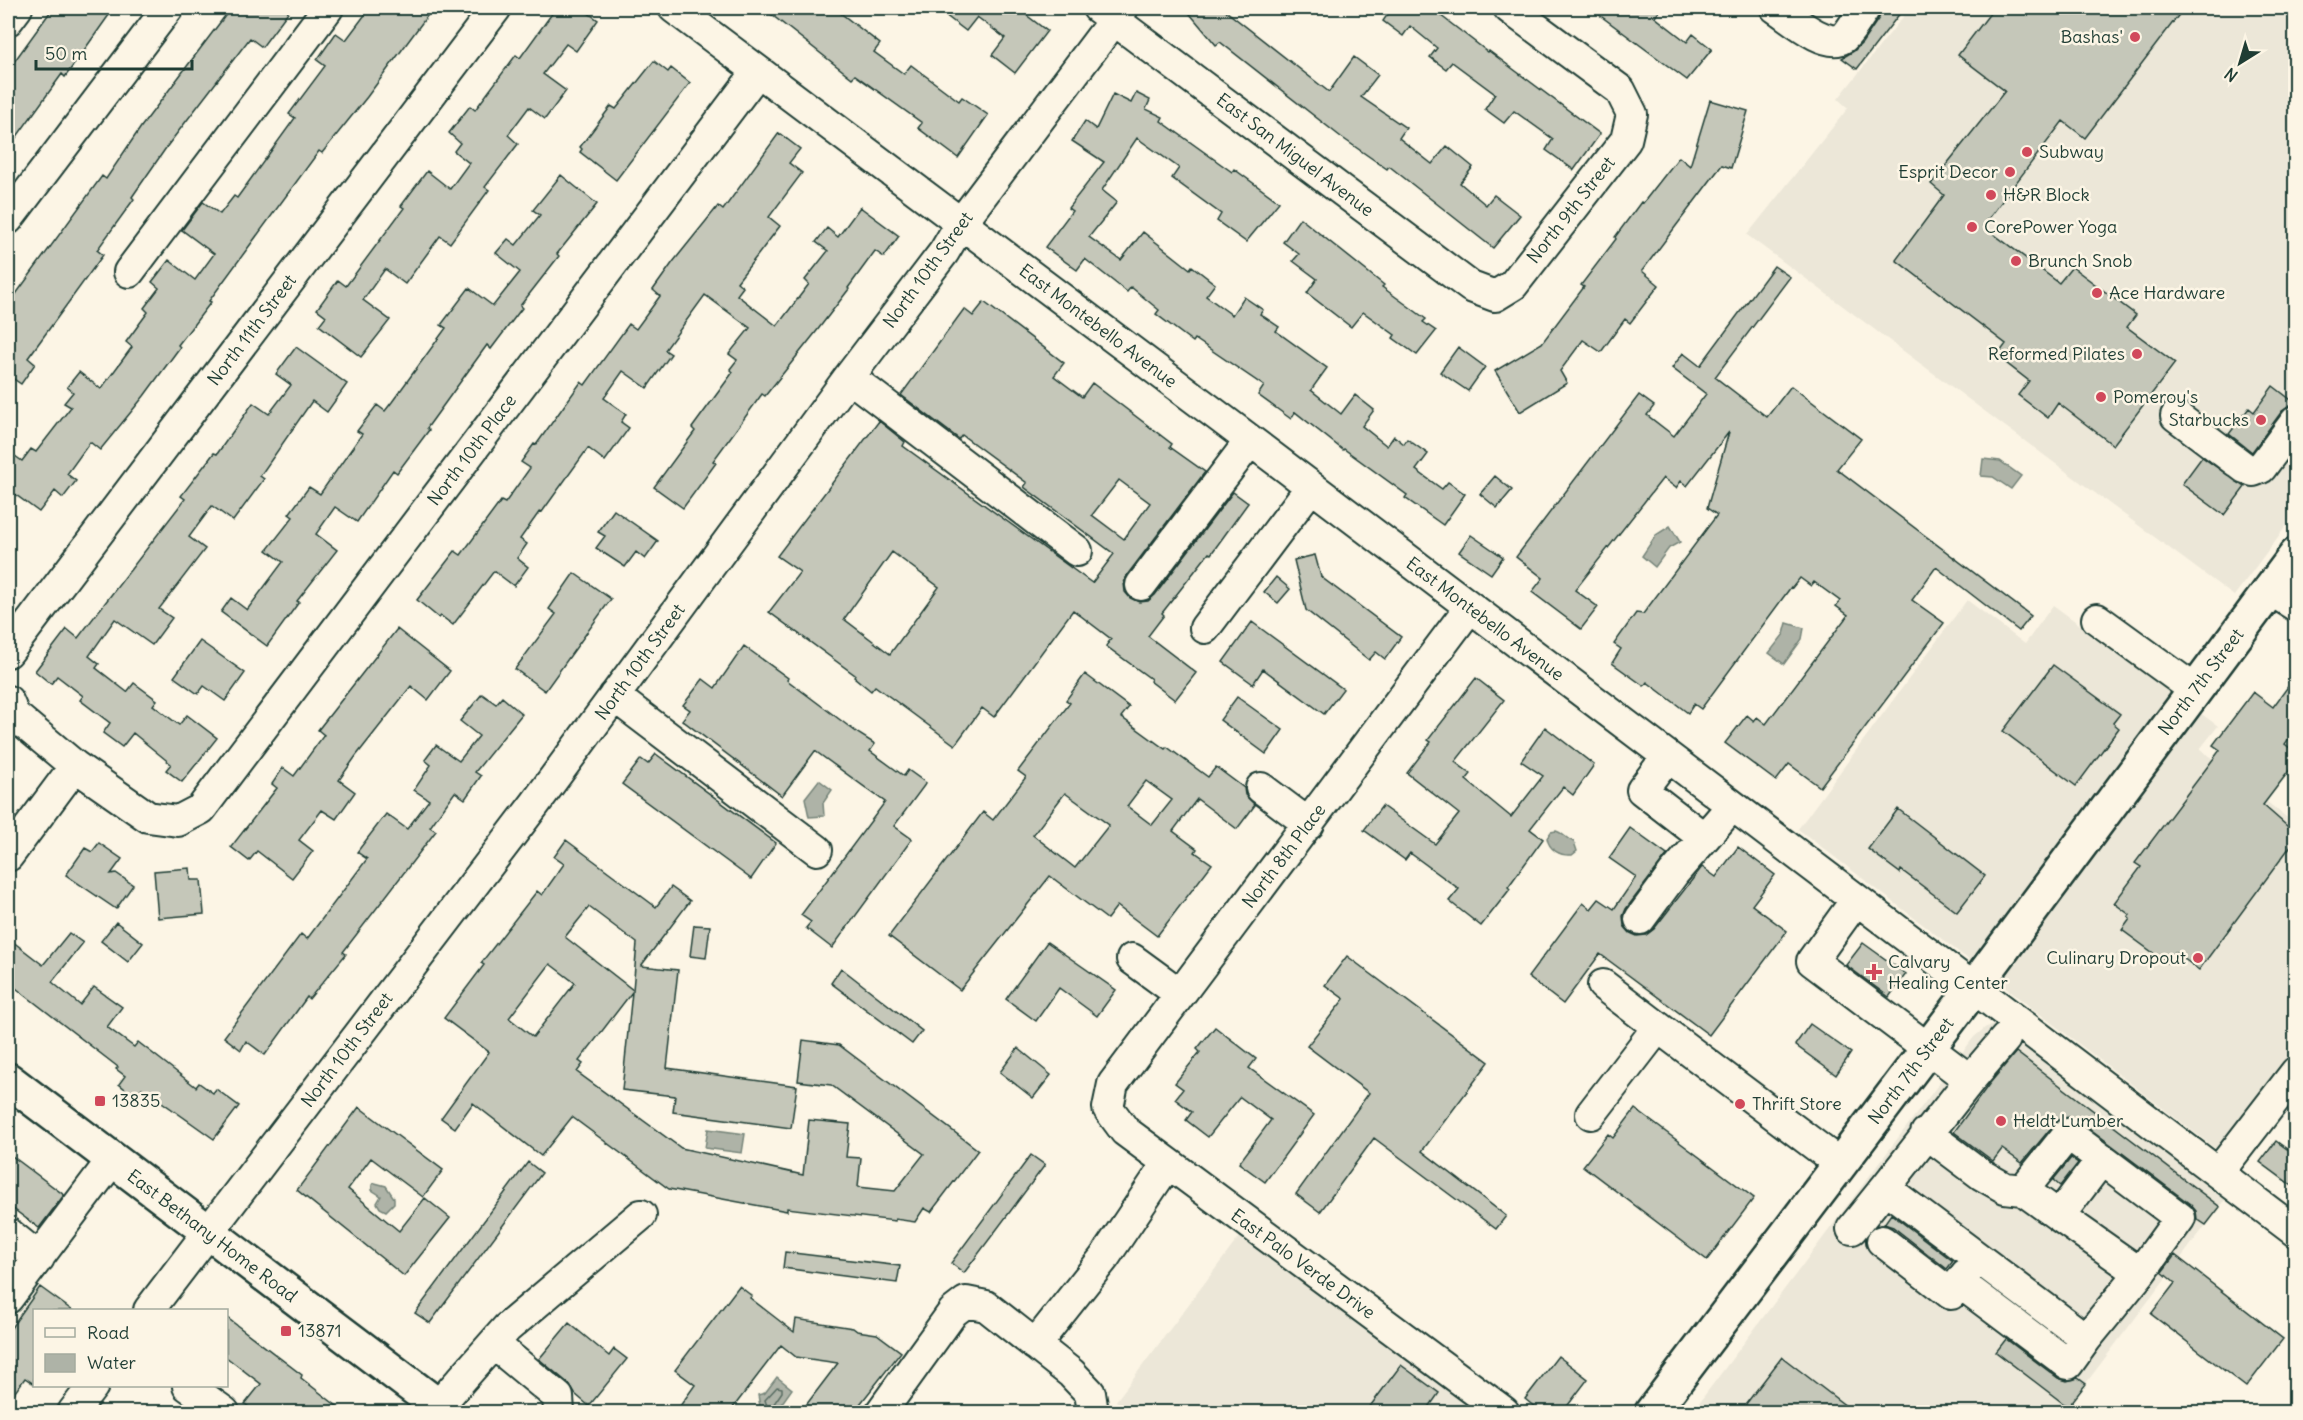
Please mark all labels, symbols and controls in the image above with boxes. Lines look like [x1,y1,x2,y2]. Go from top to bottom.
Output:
place label: Bashas' [2060,25,2123,48]
marker: Bashas' [2128,30,2142,44]
scale bar [36,33,192,71]
north arrow [2210,33,2270,93]
text: 50 m [45,42,87,65]
text: N [2221,64,2241,86]
street label: East San Miguel Avenue [1212,88,1379,221]
place label: Subway [2039,140,2104,163]
marker: Subway [2020,145,2034,159]
street label: North 9th Street [1522,152,1620,268]
place label: Esprit Decor [1898,160,1999,183]
marker: Esprit Decor [2003,165,2017,179]
place label: H&R Block [2003,183,2090,206]
marker: H&R Block [1984,188,1998,202]
street label: North 10th Street [878,207,978,332]
place label: CorePower Yoga [1984,215,2117,238]
marker: CorePower Yoga [1965,220,1979,234]
place label: Brunch Snob [2028,249,2132,272]
marker: Brunch Snob [2009,254,2023,268]
street label: East Montebello Avenue [1015,259,1182,393]
street label: North 11th Street [202,269,301,390]
place label: Ace Hardware [2109,281,2225,304]
marker: Ace Hardware [2090,286,2104,300]
place label: Reformed Pilates [1988,342,2125,365]
marker: Reformed Pilates [2130,347,2144,361]
place label: Pomeroy's [2113,385,2198,408]
street label: North 10th Place [422,389,521,510]
marker: Pomeroy's [2094,390,2108,404]
place label: Starbucks [2169,408,2249,431]
marker: Starbucks [2254,413,2268,427]
street label: East Montebello Avenue [1402,552,1569,686]
street label: North 10th Street [590,599,690,724]
street label: North 7th Street [2153,624,2248,740]
street label: North 8th Place [1237,799,1330,913]
place label: Culinary Dropout [2046,946,2186,969]
place label: Calvary Healing Center [1888,950,2008,994]
marker: Culinary Dropout [2191,951,2205,965]
marker: Calvary Healing Center [1865,963,1883,981]
street label: North 10th Street [296,988,397,1112]
street label: North 7th Street [1863,1013,1958,1129]
place label: 13835 [112,1089,160,1112]
place label: Thrift Store [1752,1092,1842,1115]
marker: 13835 [93,1094,107,1108]
marker: Thrift Store [1733,1097,1747,1111]
place label: Heldt Lumber [2013,1109,2124,1132]
marker: Heldt Lumber [1994,1114,2008,1128]
street label: East Bethany Home Road [123,1164,302,1307]
street label: East Palo Verde Drive [1227,1204,1380,1324]
legend [33,1309,228,1387]
place label: 13871 [298,1319,342,1342]
text: Road [87,1321,130,1344]
marker: 13871 [279,1324,293,1338]
text: Water [87,1351,137,1374]

